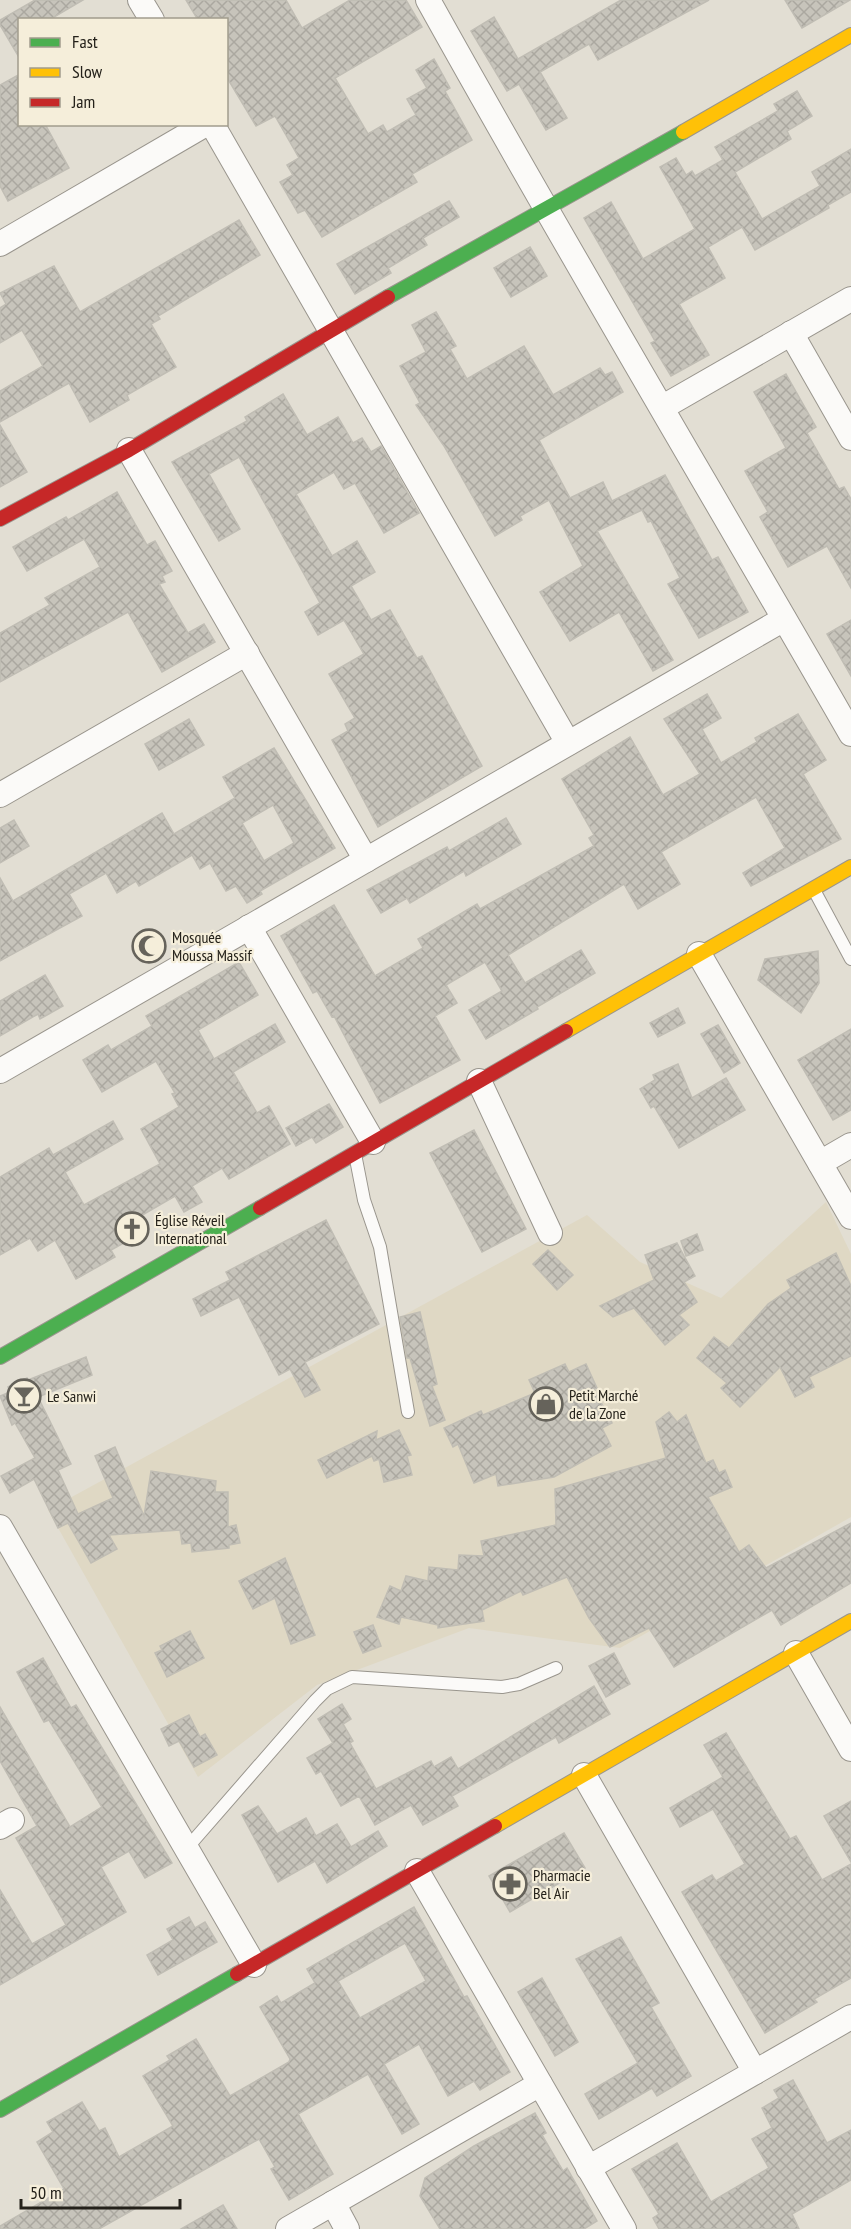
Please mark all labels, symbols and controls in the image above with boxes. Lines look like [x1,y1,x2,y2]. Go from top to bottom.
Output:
legend [18,18,228,126]
text: Fast [72,30,98,53]
text: Slow [72,60,103,83]
text: Jam [71,90,95,113]
place label: Mosquée Moussa Massif [172,927,253,965]
mosque icon: Mosquée Moussa Massif [131,928,167,964]
place label: Église Réveil International [155,1210,227,1248]
church icon: Église Réveil International [114,1211,150,1247]
bar icon: Le Sanwi [6,1378,42,1414]
place label: Petit Marché de la Zone [569,1385,638,1423]
place label: Le Sanwi [47,1386,96,1406]
shop icon: Petit Marché de la Zone [528,1386,564,1422]
place label: Pharmacie Bel Air [533,1865,591,1903]
pharmacy icon: Pharmacie Bel Air [492,1866,528,1902]
scale bar [21,2172,180,2210]
text: 50 m [30,2181,62,2204]

